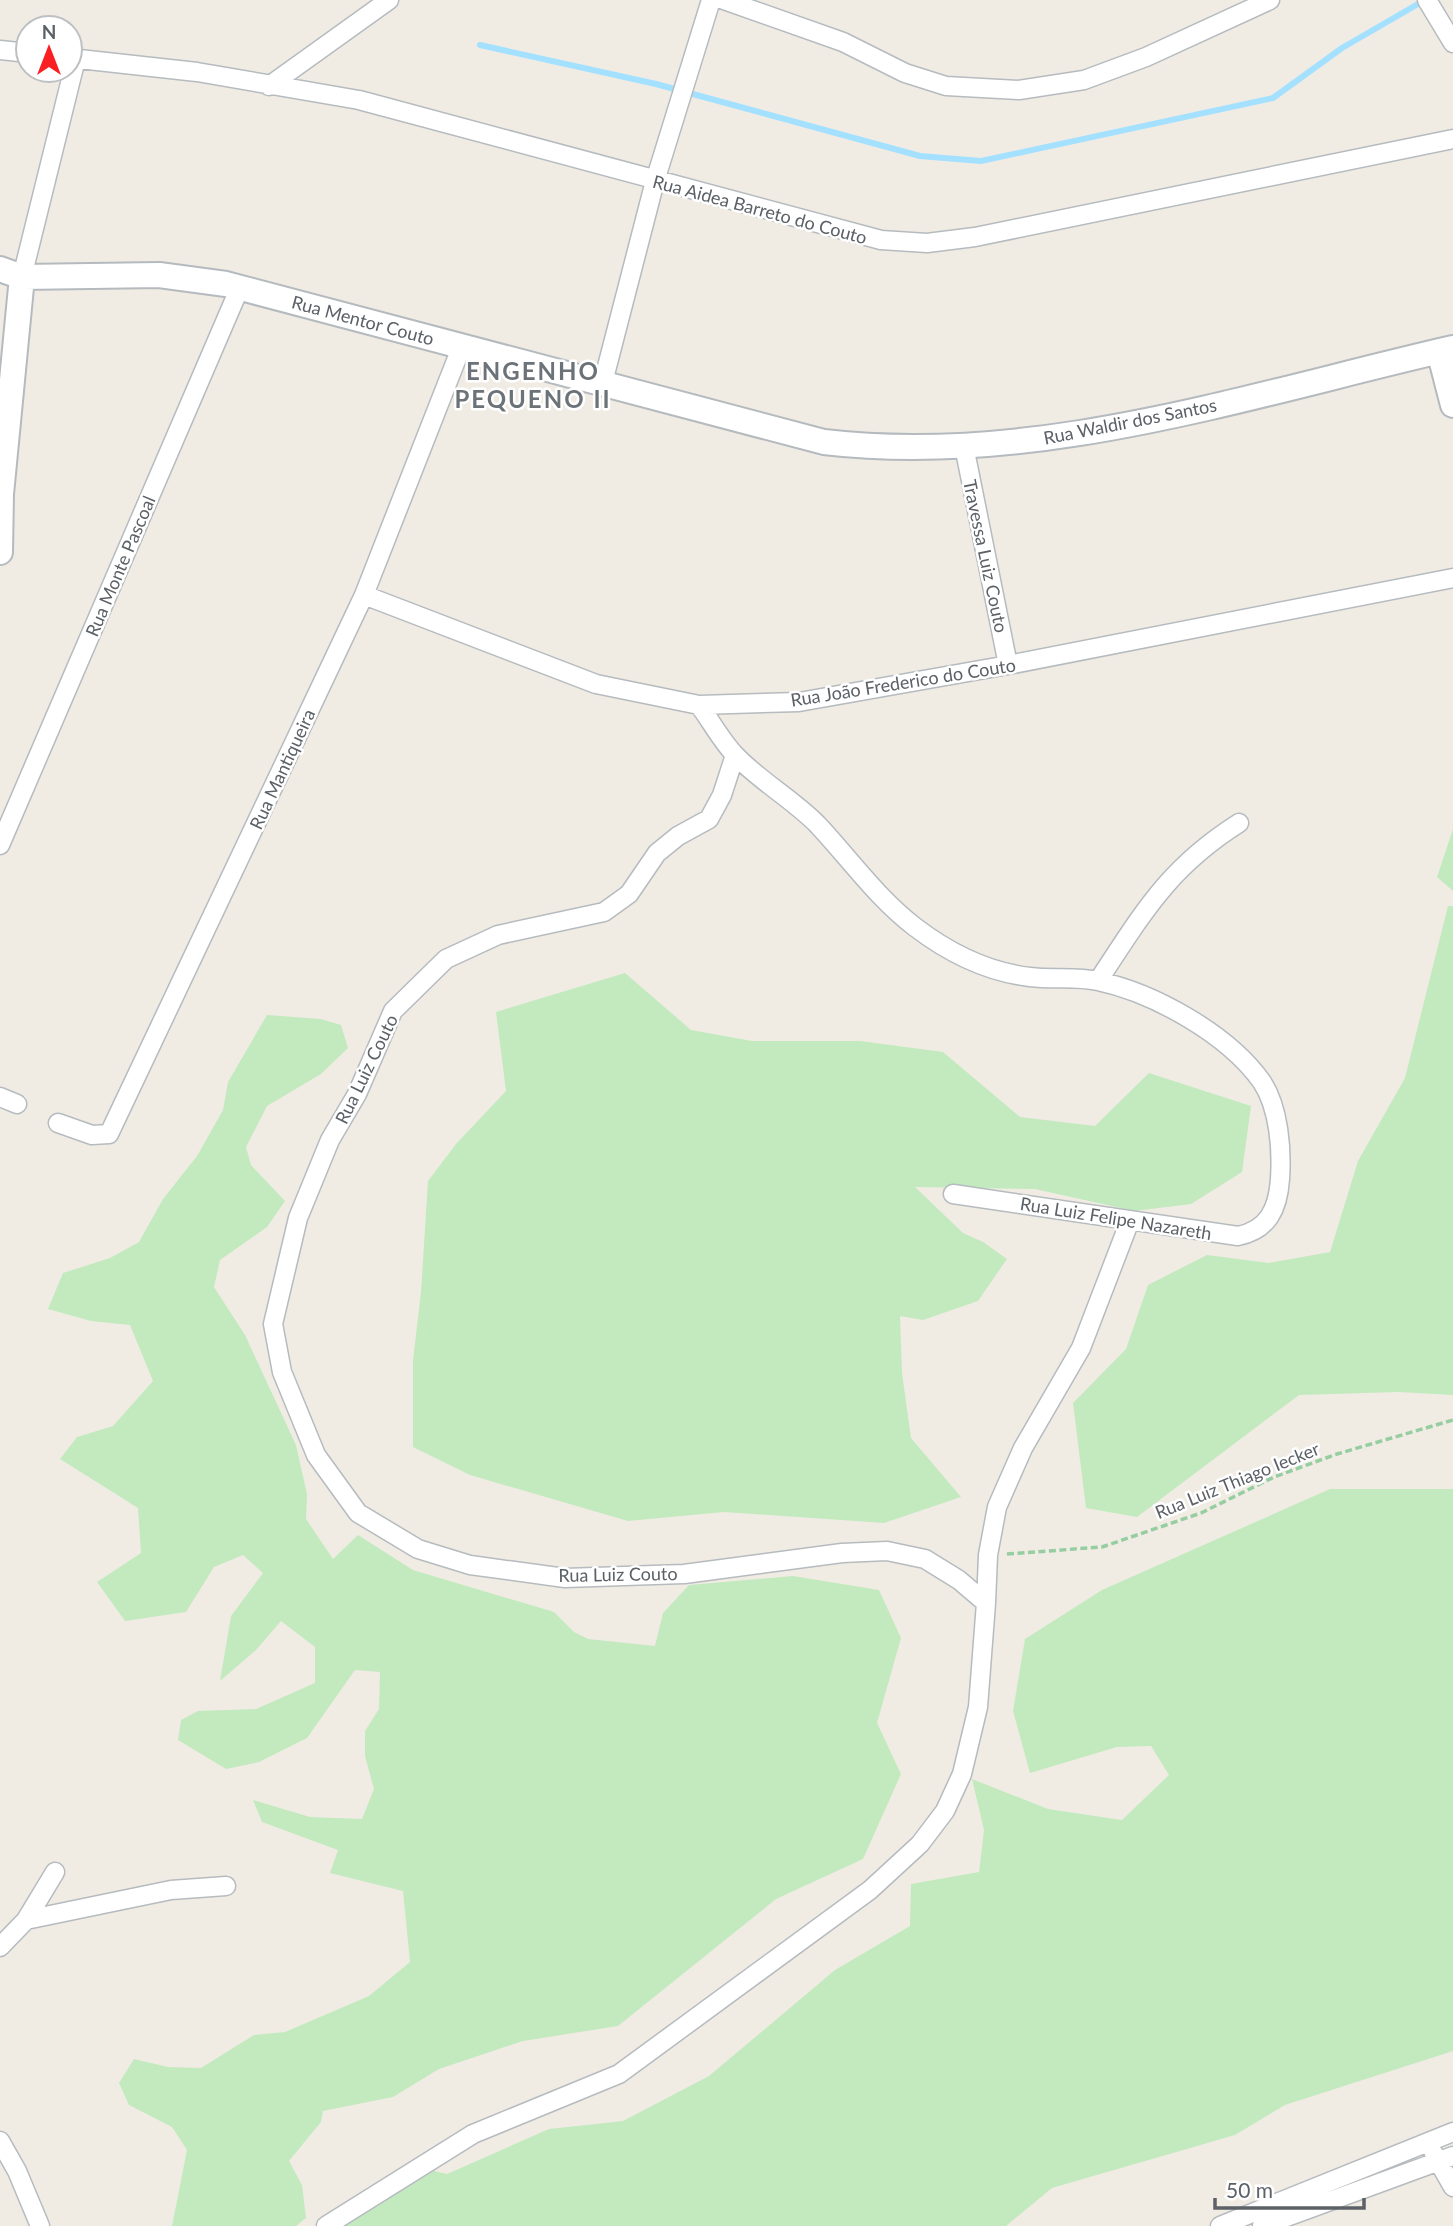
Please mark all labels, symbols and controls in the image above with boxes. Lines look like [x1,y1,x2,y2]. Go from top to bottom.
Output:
north arrow [14,14,84,84]
text: N [42,20,56,43]
street label: Rua Aidea Barreto do Couto [650,170,870,248]
street label: Rua Mentor Couto [289,290,437,350]
district label: ENGENHO PEQUENO II [454,356,612,413]
street label: Rua Waldir dos Santos [1042,393,1219,449]
street label: Travessa Luiz Couto [959,477,1013,635]
street label: Rua Monte Pascoal [80,492,160,640]
street label: Rua João Frederico do Couto [789,653,1017,711]
street label: Rua Mantiqueira [245,705,319,833]
street label: Rua Luiz Couto [330,1011,402,1127]
street label: Rua Luiz Felipe Nazareth [1019,1192,1213,1244]
street label: Rua Luiz Thiago Iecker [1152,1437,1323,1523]
street label: Rua Luiz Couto [558,1562,678,1586]
scale bar [1215,2166,1364,2210]
text: 50 m [1226,2177,1273,2202]

